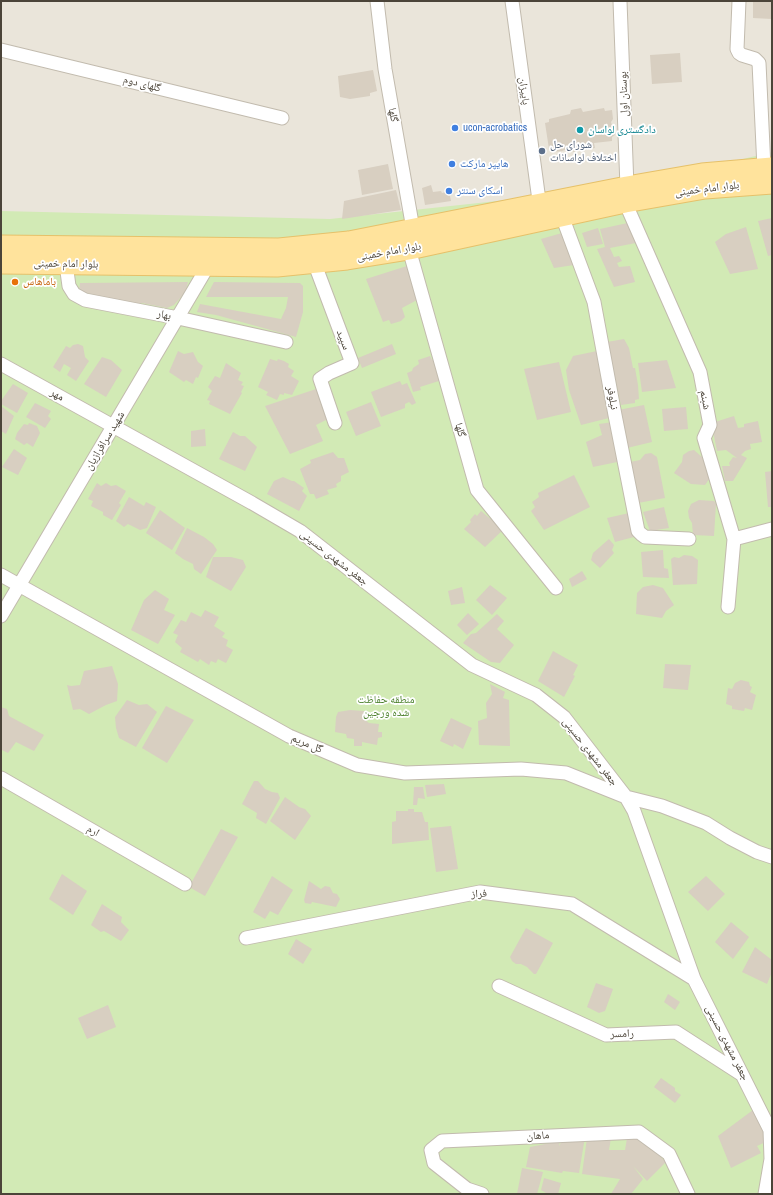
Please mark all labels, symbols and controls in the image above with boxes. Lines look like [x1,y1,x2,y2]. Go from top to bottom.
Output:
street label: بوستان اول [617,71,631,117]
street label: گلهای دوم [122,73,162,95]
street label: پاییزان [516,76,532,106]
street label: گلها [385,107,401,123]
place label: ucon-acrobatics [463,121,527,135]
marker: ucon-acrobatics [450,123,460,133]
place label: دادگستری لواسان [588,123,656,137]
marker: دادگستری لواسان [575,125,585,135]
place label: شورای حل اختلاف لواسانات [550,138,617,164]
marker: شورای حل اختلاف لواسانات [537,146,547,156]
place label: هایپر مارکت [460,157,509,171]
marker: هایپر مارکت [447,159,457,169]
street label: بلوار امام خمینی [674,178,740,200]
place label: اسکای سنتر [457,184,503,198]
marker: اسکای سنتر [444,186,454,196]
street label: بلوار امام خمینی [356,240,422,264]
street label: بلوار امام خمینی [33,257,99,271]
place label: باماهاس [23,275,56,289]
marker: باماهاس [10,277,20,287]
street label: بهار [156,307,172,323]
street label: سپید [333,328,353,352]
street label: نیلوفر [603,385,621,411]
street label: مهر [48,386,66,404]
street label: شبنم [697,389,713,411]
street label: شهید سرافرازیان [82,409,128,473]
street label: گلها [452,421,468,439]
street label: جعفر مشهدی حسینی [297,527,371,589]
park label: منطقه حفاظت شده ورجین [357,693,415,719]
street label: جعفر مشهدی حسینی [559,715,621,789]
street label: گل مریم [289,732,325,756]
street label: ارم [84,822,102,840]
street label: فراز [471,887,487,901]
street label: جعفر مشهدی حسینی [702,1003,752,1083]
street label: رامسر [610,1027,634,1041]
street label: ماهان [526,1129,550,1143]

